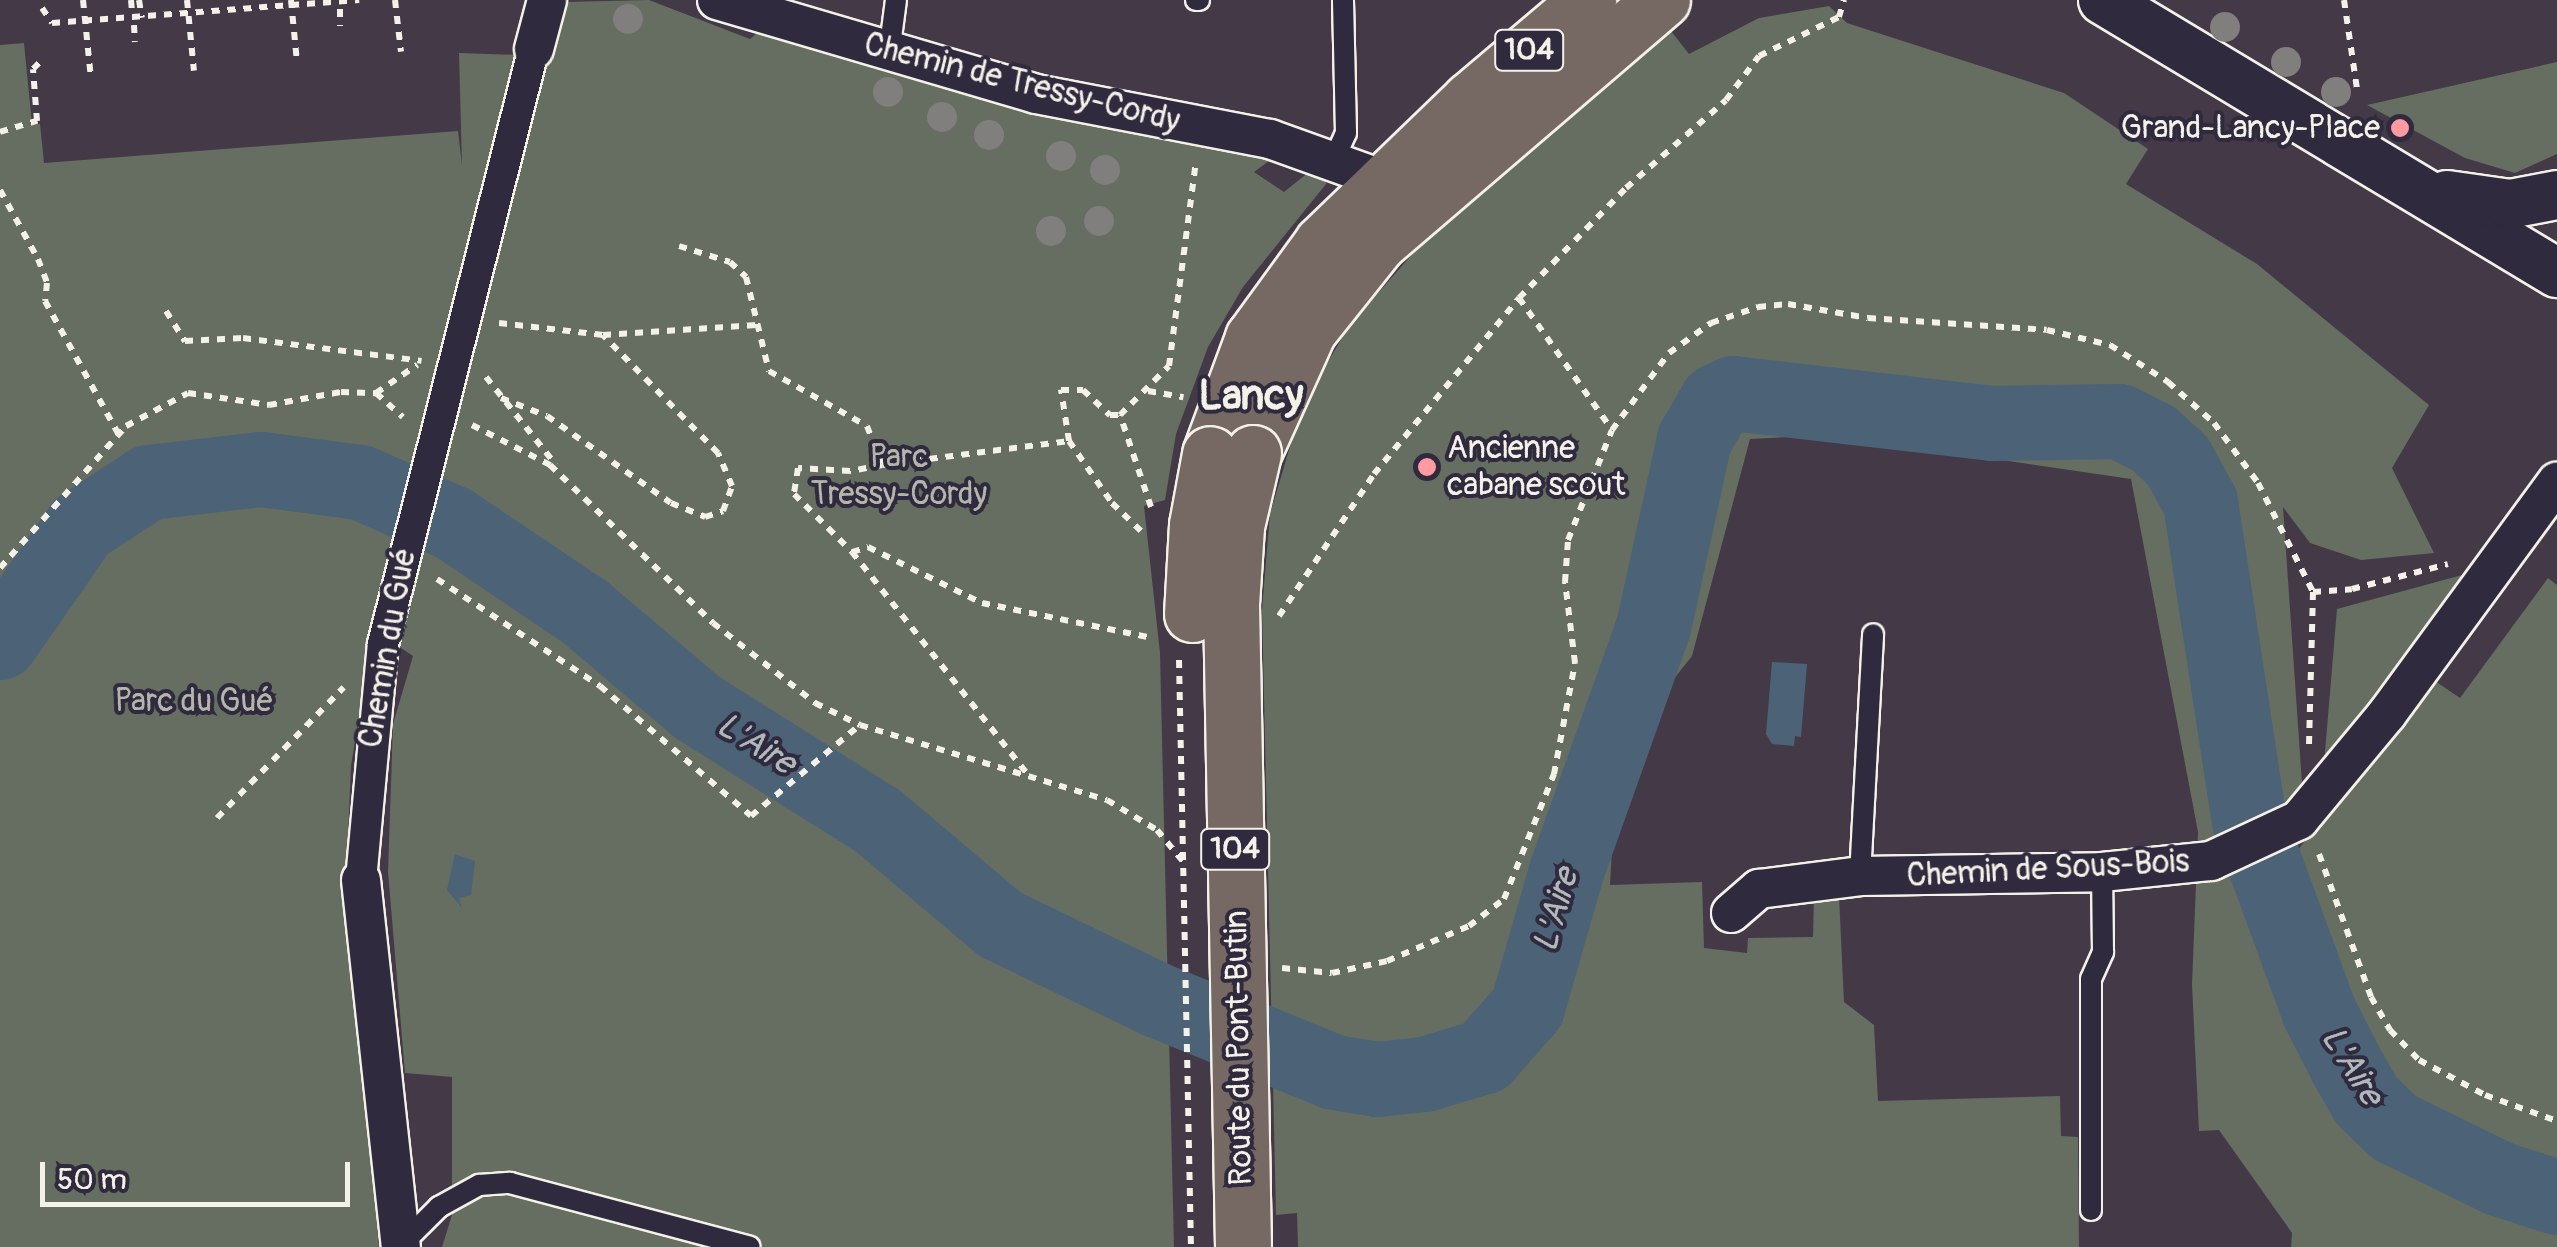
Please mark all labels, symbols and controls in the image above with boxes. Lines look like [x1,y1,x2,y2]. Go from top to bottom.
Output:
street label: Chemin de Tressy-Cordy [860,25,1184,141]
road number: 104 [1494,25,1564,75]
place label: Grand-Lancy-Place [2121,109,2380,147]
marker: Grand-Lancy-Place [2389,117,2411,139]
district label: Lancy [1199,371,1303,421]
place label: Ancienne cabane scout [1447,430,1625,505]
park label: Parc Tressy-Cordy [811,439,987,514]
marker: Ancienne cabane scout [1416,456,1438,478]
street label: Chemin du Gué [352,545,424,751]
park label: Parc du Gué [115,682,273,720]
water label: L'Aire [709,704,803,784]
road number: 104 [1200,824,1270,874]
street label: Chemin de Sous-Bois [1906,842,2190,896]
water label: L'Aire [1524,864,1588,956]
street label: Route du Pont-Butin [1217,910,1261,1186]
water label: L'Aire [2312,1019,2392,1113]
scale bar [45,1142,355,1204]
text: 50 m [57,1161,127,1198]

